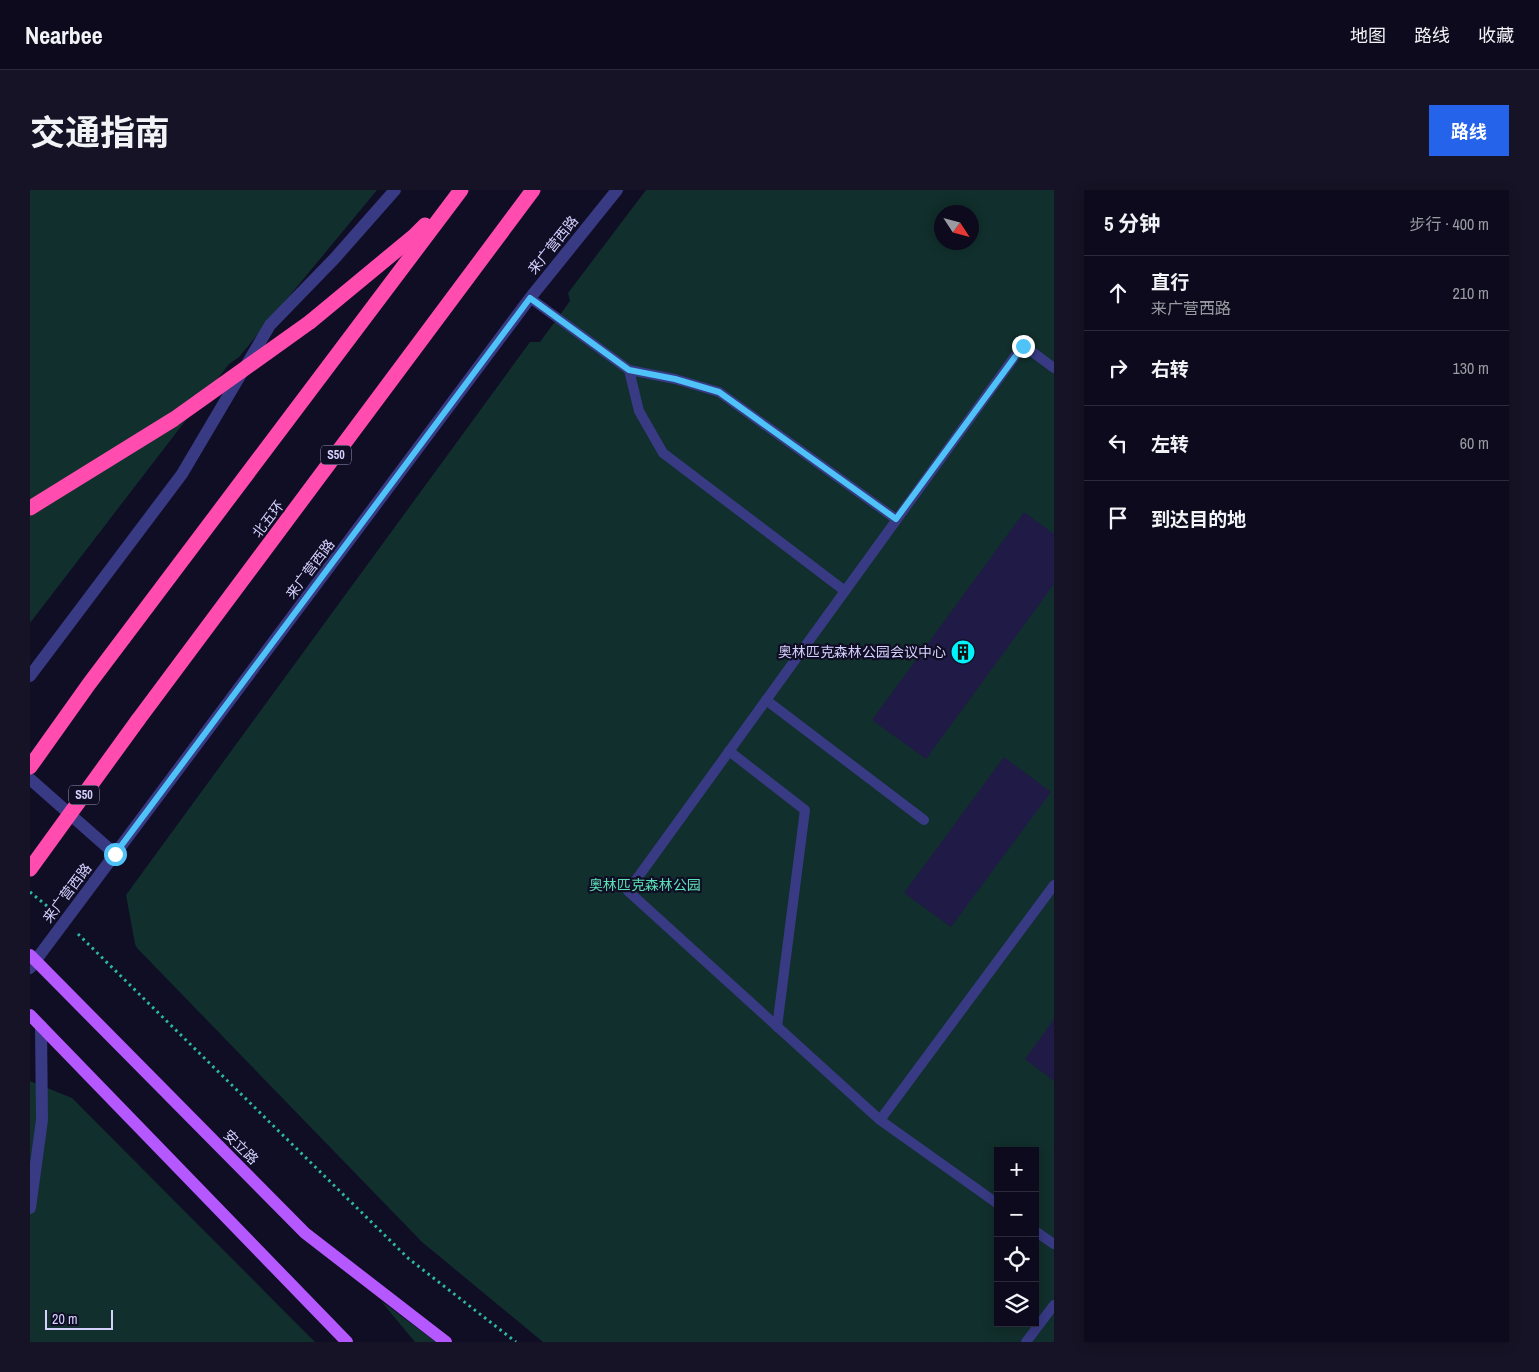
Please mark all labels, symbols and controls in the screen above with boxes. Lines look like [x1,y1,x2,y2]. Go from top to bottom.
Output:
text: Nearbee [25,19,103,51]
text: 地图 [1350,23,1386,48]
text: 路线 [1414,23,1450,48]
text: 收藏 [1478,23,1514,48]
button: 路线 [1429,105,1509,156]
text: 交通指南 [30,109,170,156]
north arrow [934,205,979,250]
text: 5 分钟 [1104,209,1160,238]
street label: 来广营西路 [524,212,582,278]
text: 步行 · 400 m [1410,213,1489,235]
text: 直行 [1151,269,1189,295]
icon: ahead [1104,279,1132,307]
text: 210 m [1453,282,1489,304]
text: 来广营西路 [1151,297,1231,319]
route end [1012,335,1035,358]
icon: right [1104,354,1132,382]
text: 右转 [1151,356,1189,382]
text: 130 m [1453,357,1489,379]
icon: left [1104,429,1132,457]
text: 左转 [1151,431,1189,457]
text: 60 m [1460,432,1489,454]
road number: S50 [321,446,351,464]
street label: 北五环 [248,497,288,541]
icon: arrive [1104,504,1132,532]
text: 到达目的地 [1151,506,1246,532]
street label: 来广营西路 [282,536,338,602]
building icon: 奥林匹克森林公园会议中心 [950,639,976,665]
place label: 奥林匹克森林公园会议中心 [778,643,946,661]
road number: S50 [69,786,99,804]
route start [104,843,127,866]
street label: 来广营西路 [39,860,95,926]
park label: 奥林匹克森林公园 [589,876,701,894]
street label: 安立路 [220,1126,262,1168]
map controls [994,1147,1039,1327]
button: + [994,1147,1039,1192]
button: − [994,1192,1039,1237]
button: locate [994,1237,1039,1282]
button: layers [994,1282,1039,1327]
scale bar [45,1307,112,1330]
text: 20 m [52,1310,78,1328]

